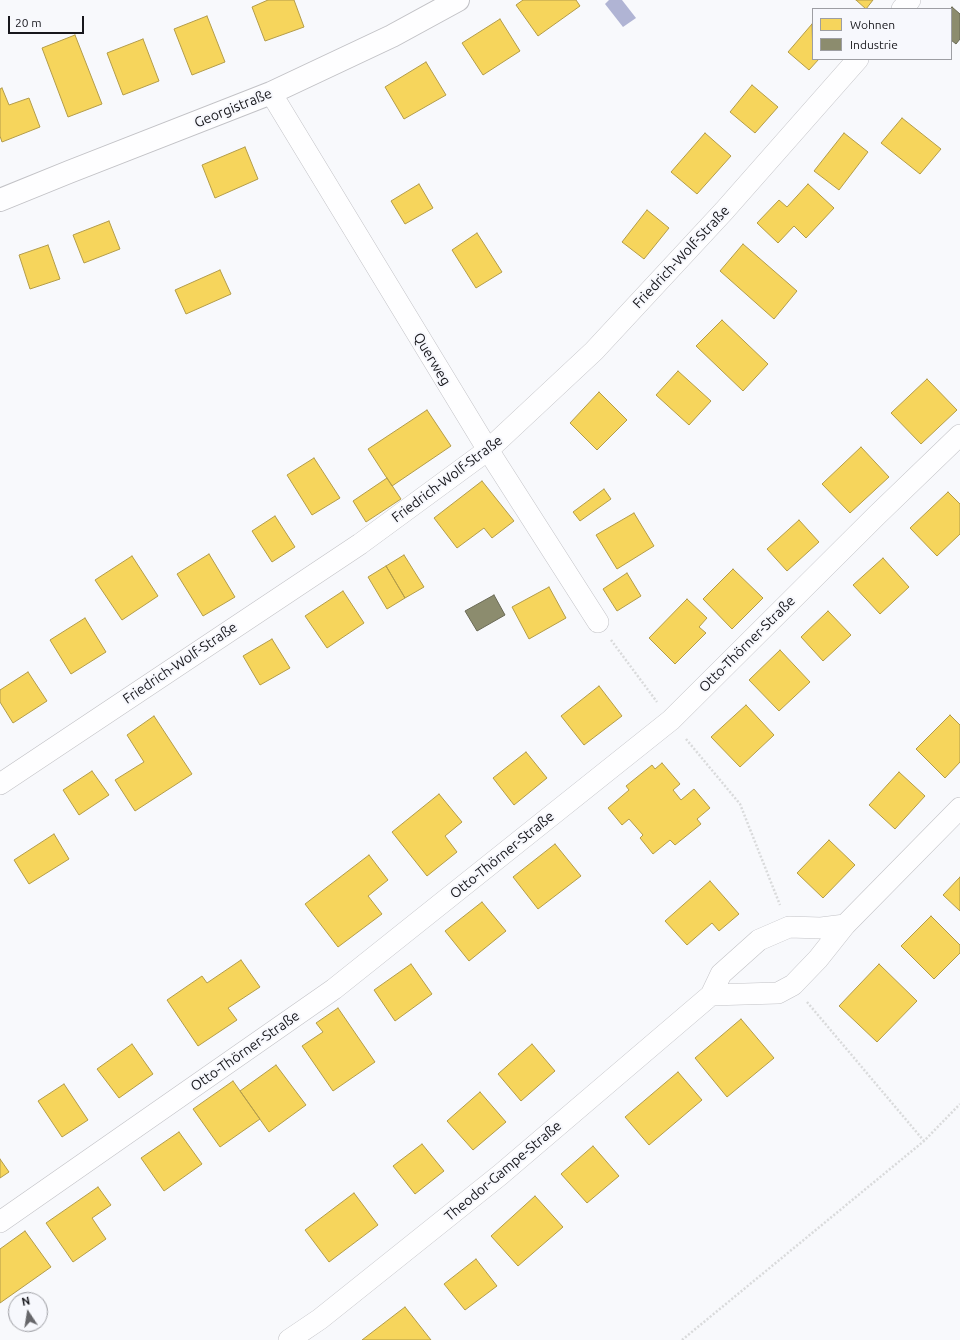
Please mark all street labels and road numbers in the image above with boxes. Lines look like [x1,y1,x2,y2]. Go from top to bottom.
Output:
street label: Georgistraße [192,85,274,131]
street label: Friedrich-Wolf-Straße [629,202,733,312]
street label: Querweg [410,329,454,389]
street label: Friedrich-Wolf-Straße [388,432,506,526]
street label: Otto-Thörner-Straße [695,592,799,696]
street label: Friedrich-Wolf-Straße [120,619,240,707]
street label: Otto-Thörner-Straße [447,808,557,902]
street label: Otto-Thörner-Straße [187,1007,303,1095]
street label: Theodor-Gampe-Straße [441,1117,565,1225]

